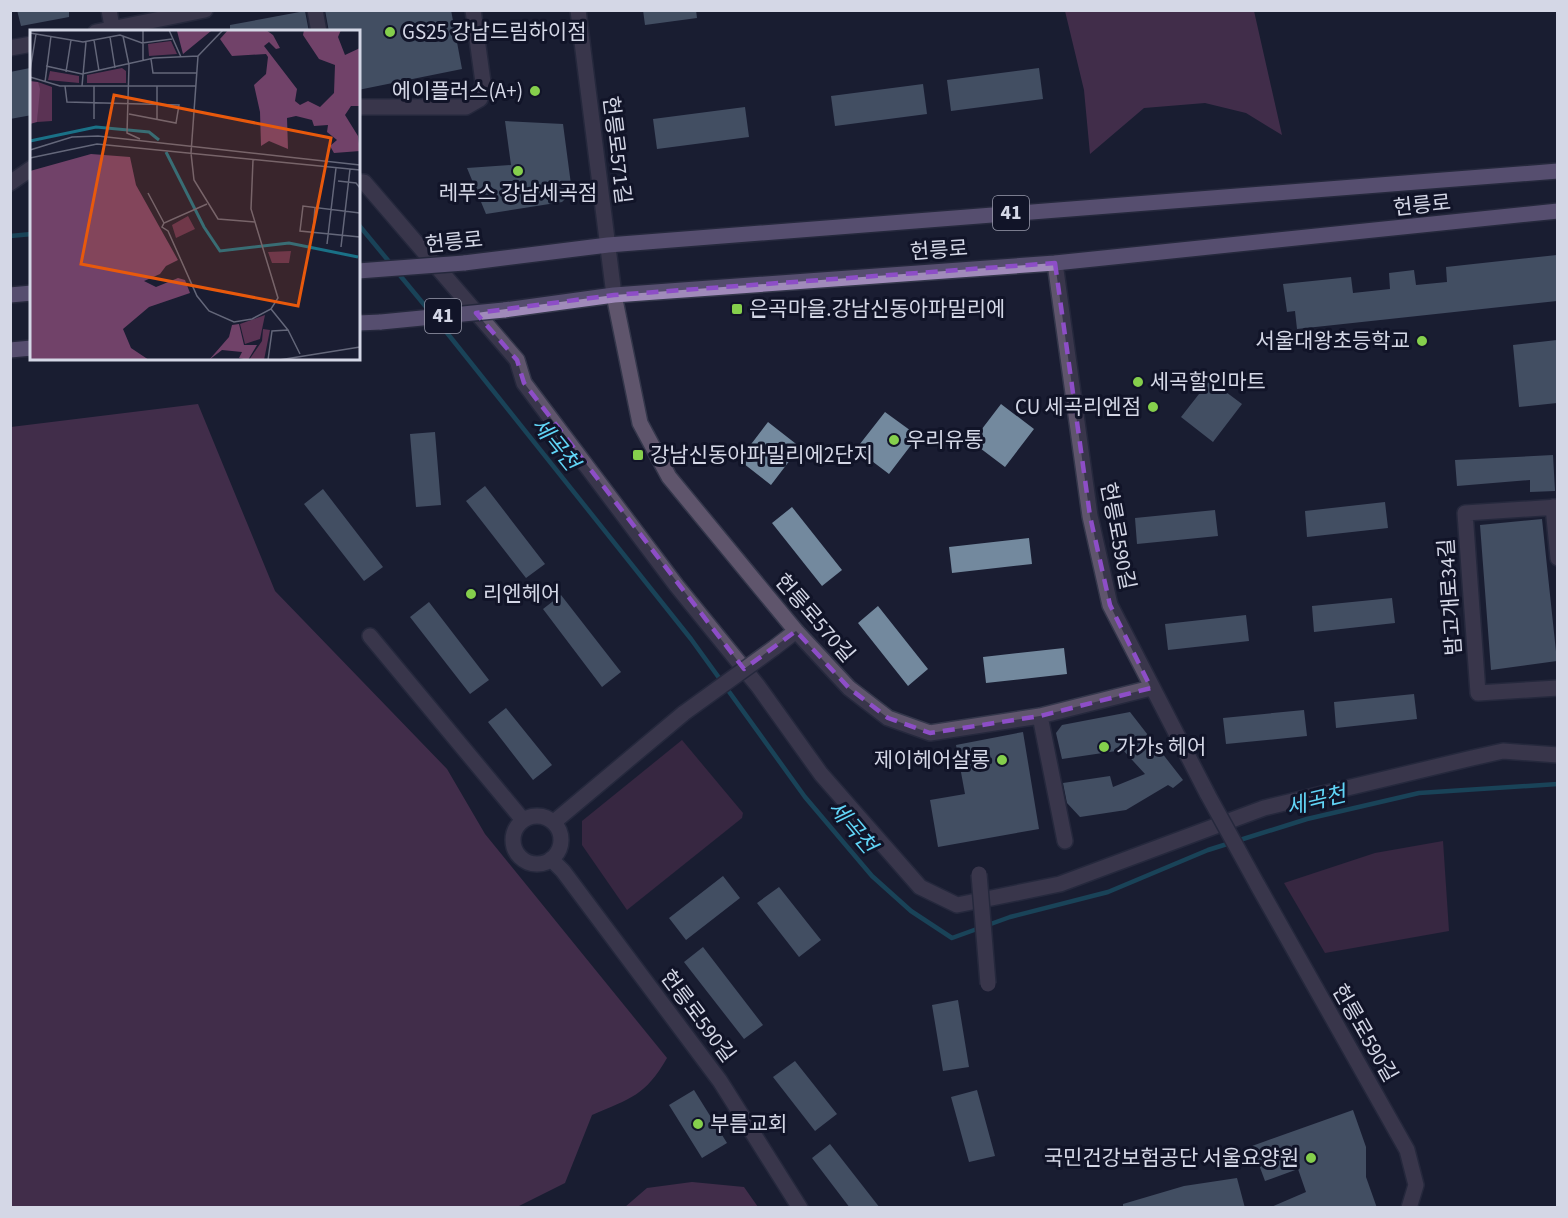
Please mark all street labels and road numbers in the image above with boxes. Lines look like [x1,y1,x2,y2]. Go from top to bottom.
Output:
street label: 헌릉로571길 [595,94,639,206]
street label: 헌릉로 [1392,187,1452,223]
road number: 41 [993,196,1029,230]
street label: 헌릉로 [424,224,484,260]
street label: 헌릉로 [909,233,969,267]
road number: 41 [425,299,461,333]
street label: 헌릉로590길 [1093,480,1143,592]
street label: 밤고개로34길 [1431,537,1469,657]
street label: 헌릉로570길 [768,567,862,669]
street label: 헌릉로590길 [653,964,743,1068]
street label: 헌릉로590길 [1325,978,1405,1088]

